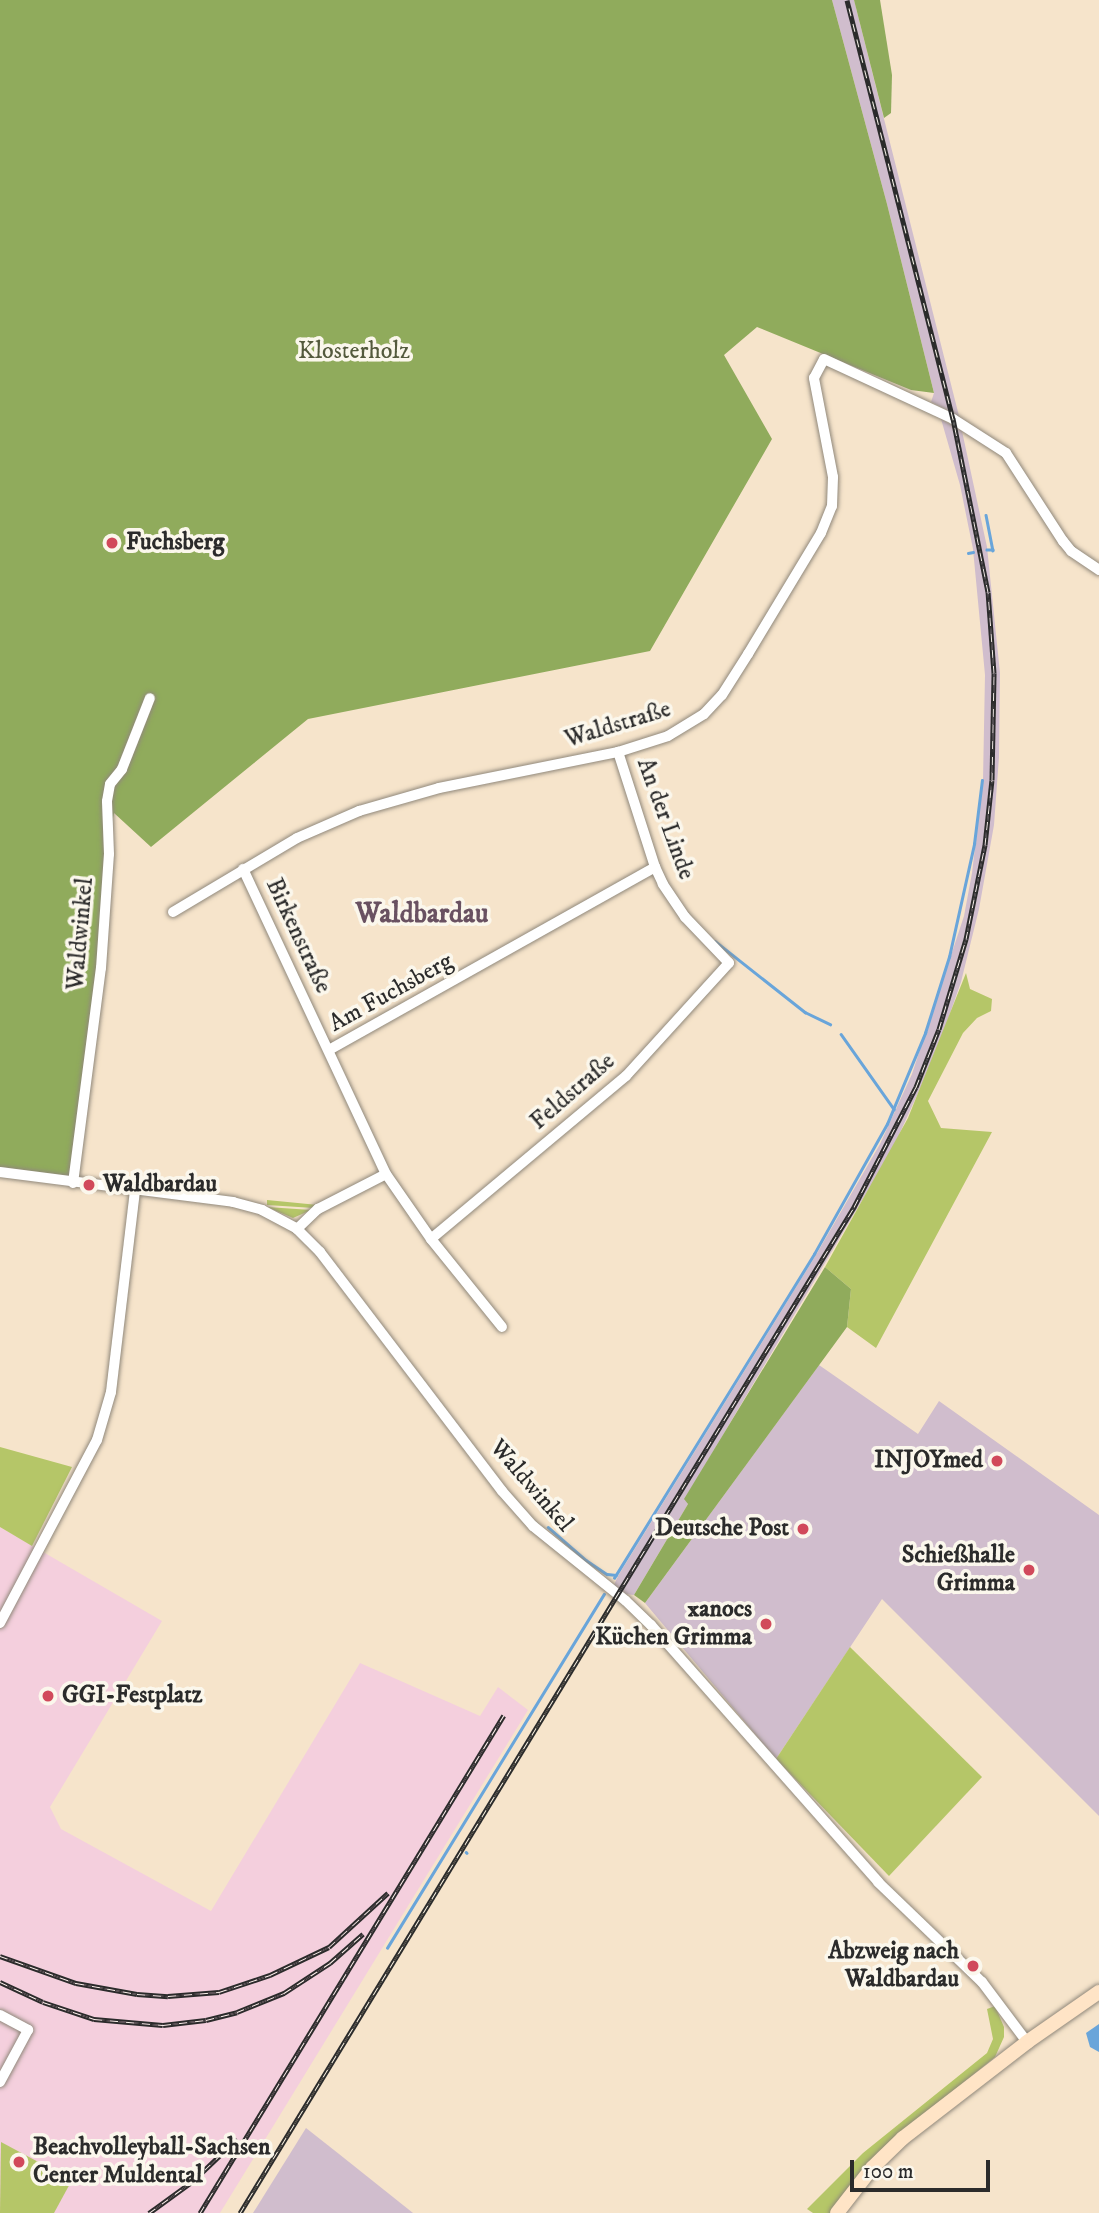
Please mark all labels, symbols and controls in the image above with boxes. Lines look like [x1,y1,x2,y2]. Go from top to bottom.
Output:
park label: Klosterholz [298,338,410,366]
place label: Fuchsberg [126,529,224,557]
marker: Fuchsberg [104,535,120,551]
street label: Waldstraße [562,695,674,755]
street label: An der Linde [630,754,700,884]
street label: Birkenstraße [259,874,337,998]
street label: Waldwinkel [62,877,100,991]
district label: Waldbardau [356,897,488,931]
street label: Am Fuchsberg [324,947,458,1039]
street label: Feldstraße [525,1048,621,1136]
place label: Waldbardau [103,1171,217,1199]
marker: Waldbardau [81,1177,97,1193]
street label: Waldwinkel [483,1434,579,1538]
place label: INJOYmed [874,1447,983,1475]
marker: INJOYmed [989,1453,1005,1469]
place label: Deutsche Post [655,1515,789,1543]
marker: Deutsche Post [795,1521,811,1537]
place label: Schießhalle Grimma [902,1542,1015,1598]
marker: Schießhalle Grimma [1021,1562,1037,1578]
place label: xanocs Küchen Grimma [595,1596,752,1652]
marker: xanocs Küchen Grimma [758,1616,774,1632]
place label: GGI-Festplatz [62,1682,202,1710]
marker: GGI-Festplatz [40,1688,56,1704]
place label: Abzweig nach Waldbardau [828,1938,959,1994]
marker: Abzweig nach Waldbardau [965,1958,981,1974]
place label: Beachvolleyball-Sachsen Center Muldental [33,2134,271,2190]
scale bar [854,2146,994,2190]
marker: Beachvolleyball-Sachsen Center Muldental [11,2154,27,2170]
text: 100 m [863,2159,914,2185]

